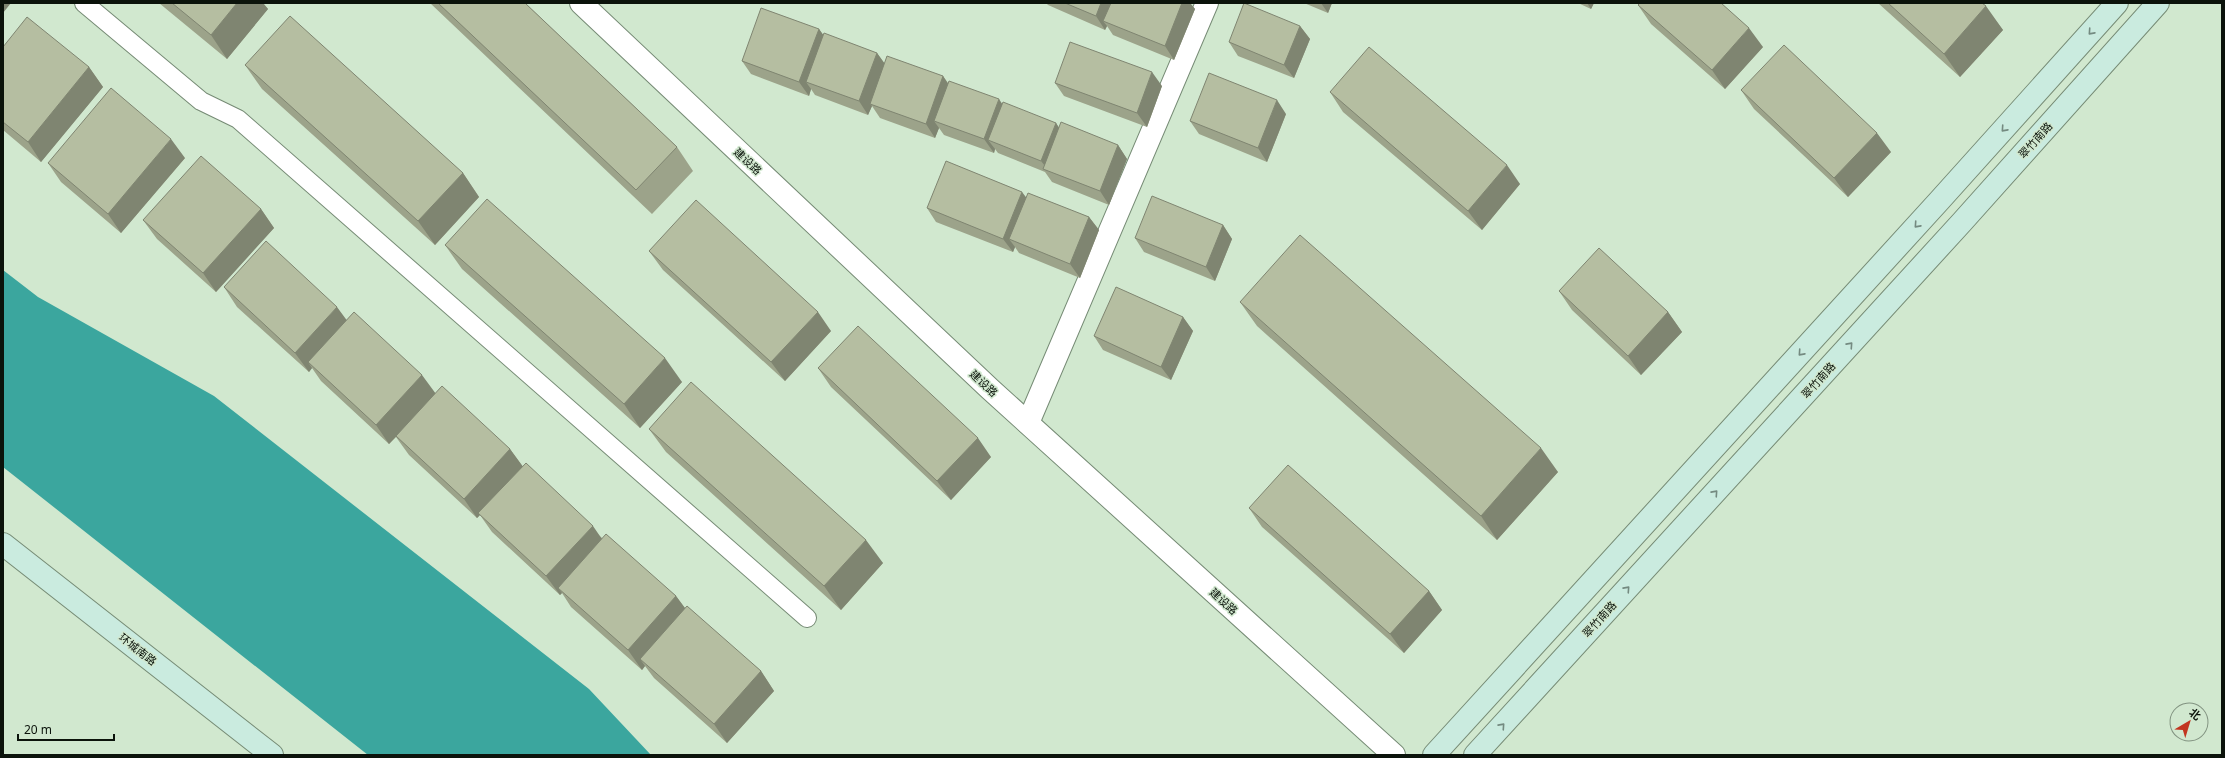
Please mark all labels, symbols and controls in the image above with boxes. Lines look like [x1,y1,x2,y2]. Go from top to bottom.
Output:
one-way arrow [2088,27,2095,35]
street label: 翠竹南路 [2015,119,2055,161]
one-way arrow [2001,124,2008,132]
street label: 建设路 [731,144,765,178]
one-way arrow [1914,221,1921,228]
one-way arrow [1845,342,1852,350]
one-way arrow [1799,348,1806,355]
street label: 翠竹南路 [1798,359,1838,401]
street label: 建设路 [967,366,1001,400]
one-way arrow [1710,490,1717,498]
street label: 建设路 [1207,584,1241,618]
one-way arrow [1622,586,1630,594]
street label: 翠竹南路 [1579,598,1619,640]
street label: 环城南路 [116,630,160,668]
north arrow [2169,702,2209,742]
text: 北 [2187,704,2204,723]
scale bar [18,716,114,742]
text: 20 m [24,721,52,738]
one-way arrow [1497,723,1504,731]

